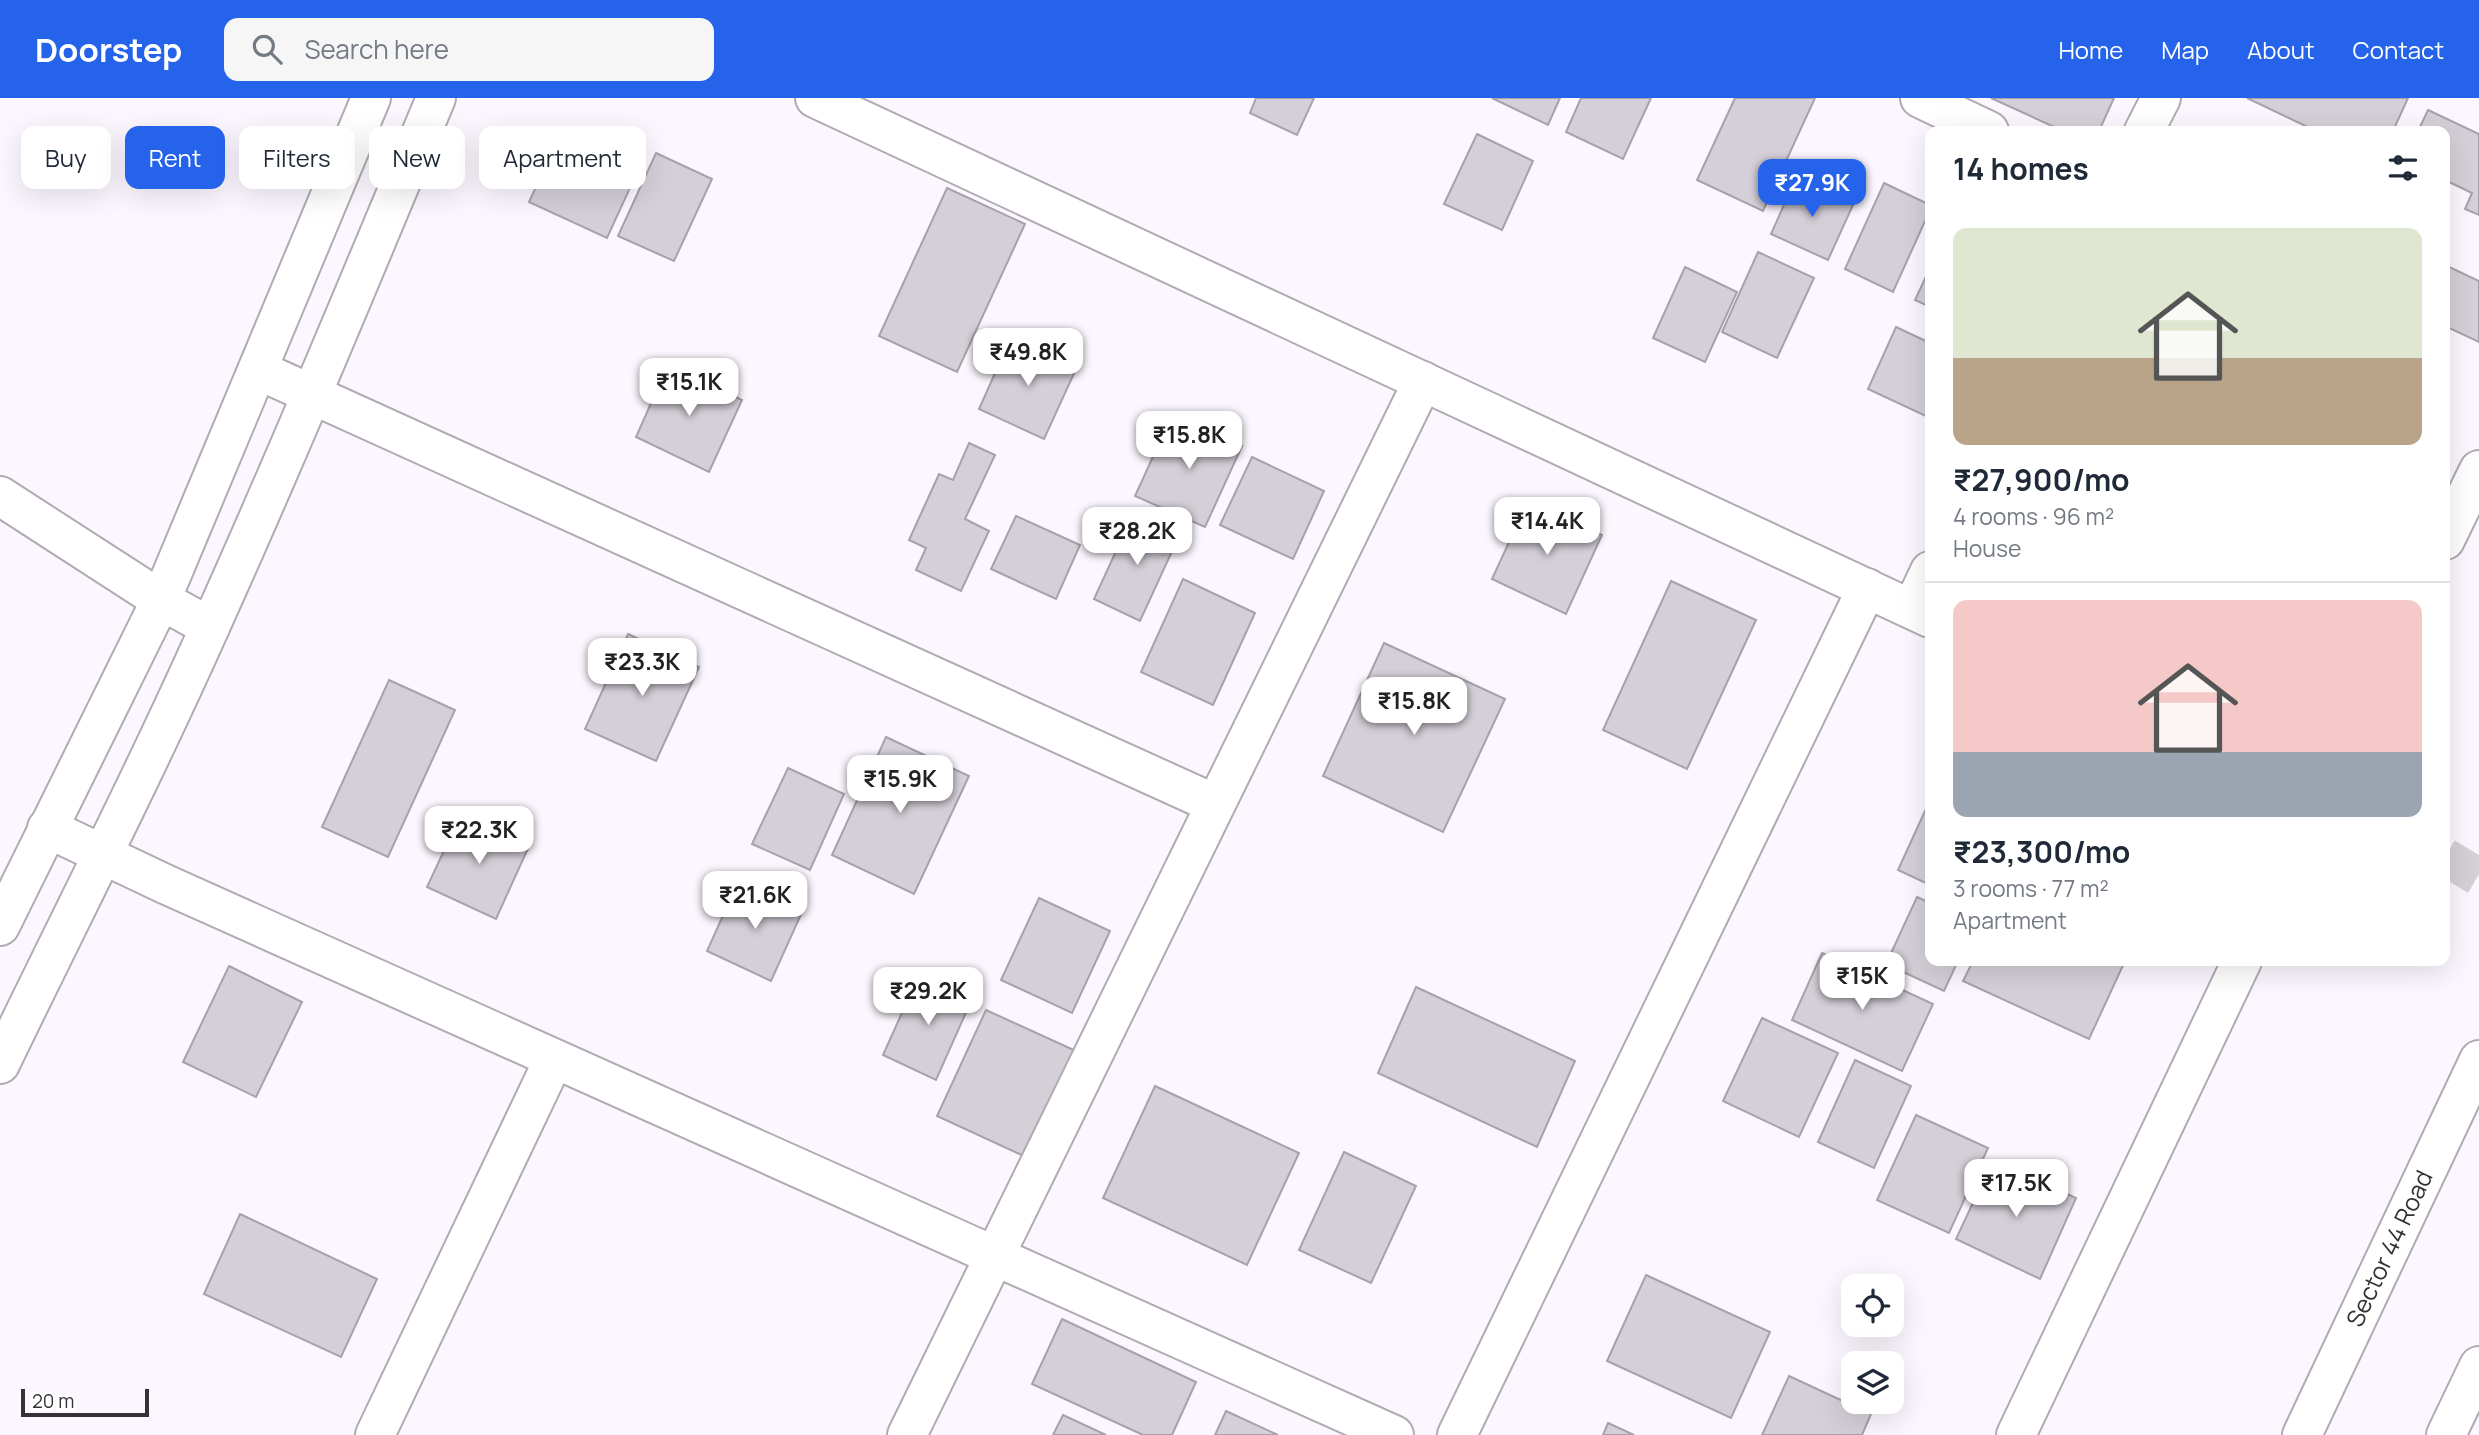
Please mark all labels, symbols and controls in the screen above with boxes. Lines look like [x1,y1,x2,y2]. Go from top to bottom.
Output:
search box [224,18,714,81]
text: Doorstep [35,27,182,72]
icon: search [248,30,286,68]
text: Search here [304,31,449,67]
text: Home [2058,33,2123,66]
text: Map [2161,33,2209,66]
text: About [2247,33,2315,66]
text: Contact [2353,33,2444,66]
chip: Buy [21,126,111,189]
chip: Rent [125,126,225,189]
chip: Filters [239,126,355,189]
chip: New [369,126,465,189]
chip: Apartment [479,126,646,189]
text: 14 homes [1953,148,2089,189]
icon: filters [2384,149,2422,187]
pin: ₹27.9K [1755,159,1869,219]
text: ₹27.9K [1774,166,1850,198]
icon: home [2125,273,2251,399]
pin: ₹49.8K [971,328,1085,388]
text: ₹49.8K [989,335,1067,367]
pin: ₹15.1K [632,358,746,418]
text: ₹15.1K [656,365,722,397]
pin: ₹15.8K [1132,412,1246,471]
text: ₹15.8K [1152,418,1226,450]
text: ₹27,900/mo [1953,459,2130,500]
pin: ₹14.4K [1490,498,1604,557]
text: 4 rooms · 96 m² [1953,500,2114,532]
text: ₹14.4K [1510,504,1584,536]
pin: ₹28.2K [1080,508,1194,567]
text: ₹28.2K [1098,514,1176,546]
text: House [1953,532,2022,564]
pin: ₹23.3K [585,638,699,698]
text: ₹23.3K [604,645,680,677]
icon: home [2125,645,2251,771]
pin: ₹15.8K [1357,678,1471,737]
text: ₹15.8K [1377,684,1451,716]
pin: ₹15.9K [843,756,957,815]
text: ₹15.9K [863,762,937,794]
pin: ₹22.3K [422,806,536,866]
text: ₹22.3K [441,813,517,845]
text: ₹23,300/mo [1953,831,2130,872]
pin: ₹21.6K [698,872,812,931]
text: 3 rooms · 77 m² [1953,872,2109,904]
text: ₹21.6K [718,878,792,910]
text: Apartment [1953,904,2067,936]
pin: ₹15K [1821,953,1903,1012]
text: ₹15K [1836,959,1888,991]
pin: ₹29.2K [871,968,985,1027]
text: ₹29.2K [889,974,967,1006]
pin: ₹17.5K [1959,1160,2073,1219]
street label: Sector 44 Road [2338,1165,2440,1332]
text: ₹17.5K [1980,1166,2052,1198]
map controls [1841,1274,1904,1414]
button: locate [1841,1274,1904,1337]
button: layers [1841,1351,1904,1414]
scale bar [21,1386,149,1418]
text: 20 m [32,1388,74,1414]

